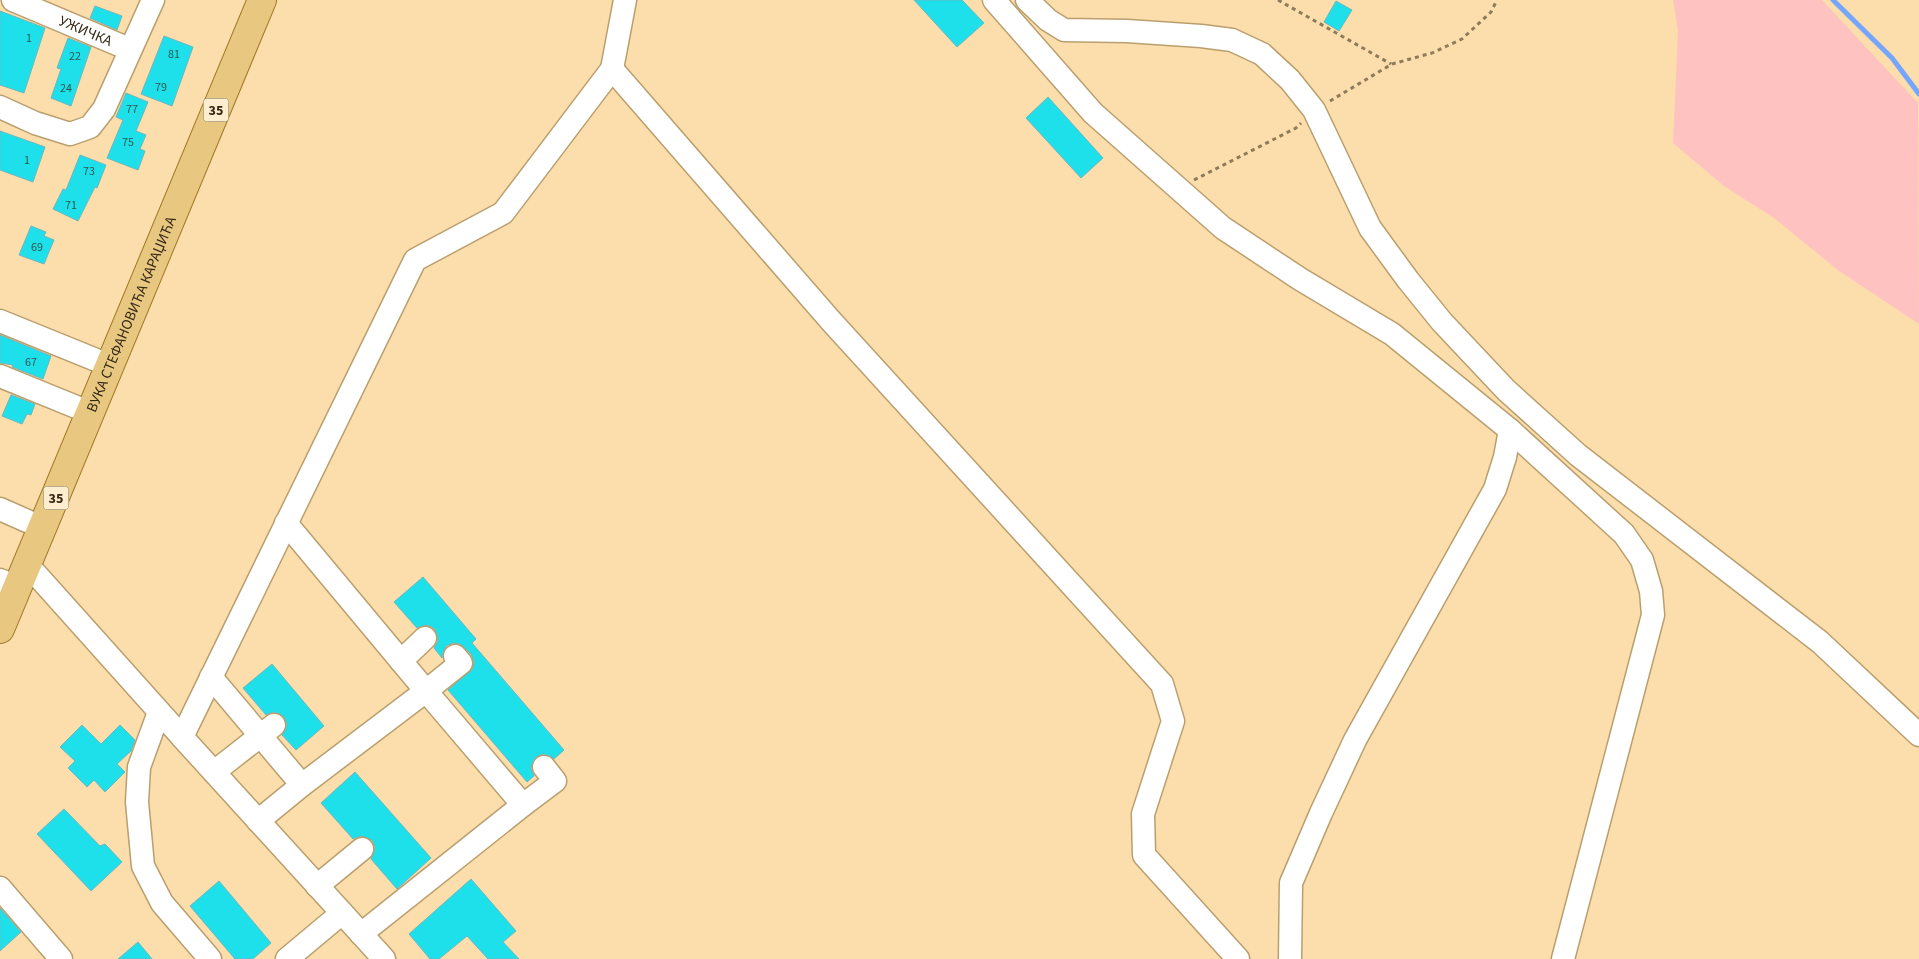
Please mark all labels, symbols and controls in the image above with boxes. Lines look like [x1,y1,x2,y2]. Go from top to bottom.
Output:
street label: УЖИЧКА [56,11,116,52]
house number: 1 [26,30,32,47]
house number: 81 [168,46,180,63]
house number: 22 [69,48,81,65]
house number: 79 [155,79,167,96]
house number: 24 [60,80,72,97]
road number: 35 [204,98,228,122]
house number: 77 [126,101,138,118]
house number: 75 [122,134,134,151]
house number: 1 [24,152,30,169]
house number: 73 [83,163,95,180]
house number: 71 [65,197,77,214]
street label: ВУКА СТЕФАНОВИЋА КАРАЏИЋА [81,212,182,416]
house number: 69 [31,239,43,256]
house number: 67 [25,354,37,371]
road number: 35 [44,486,68,509]

